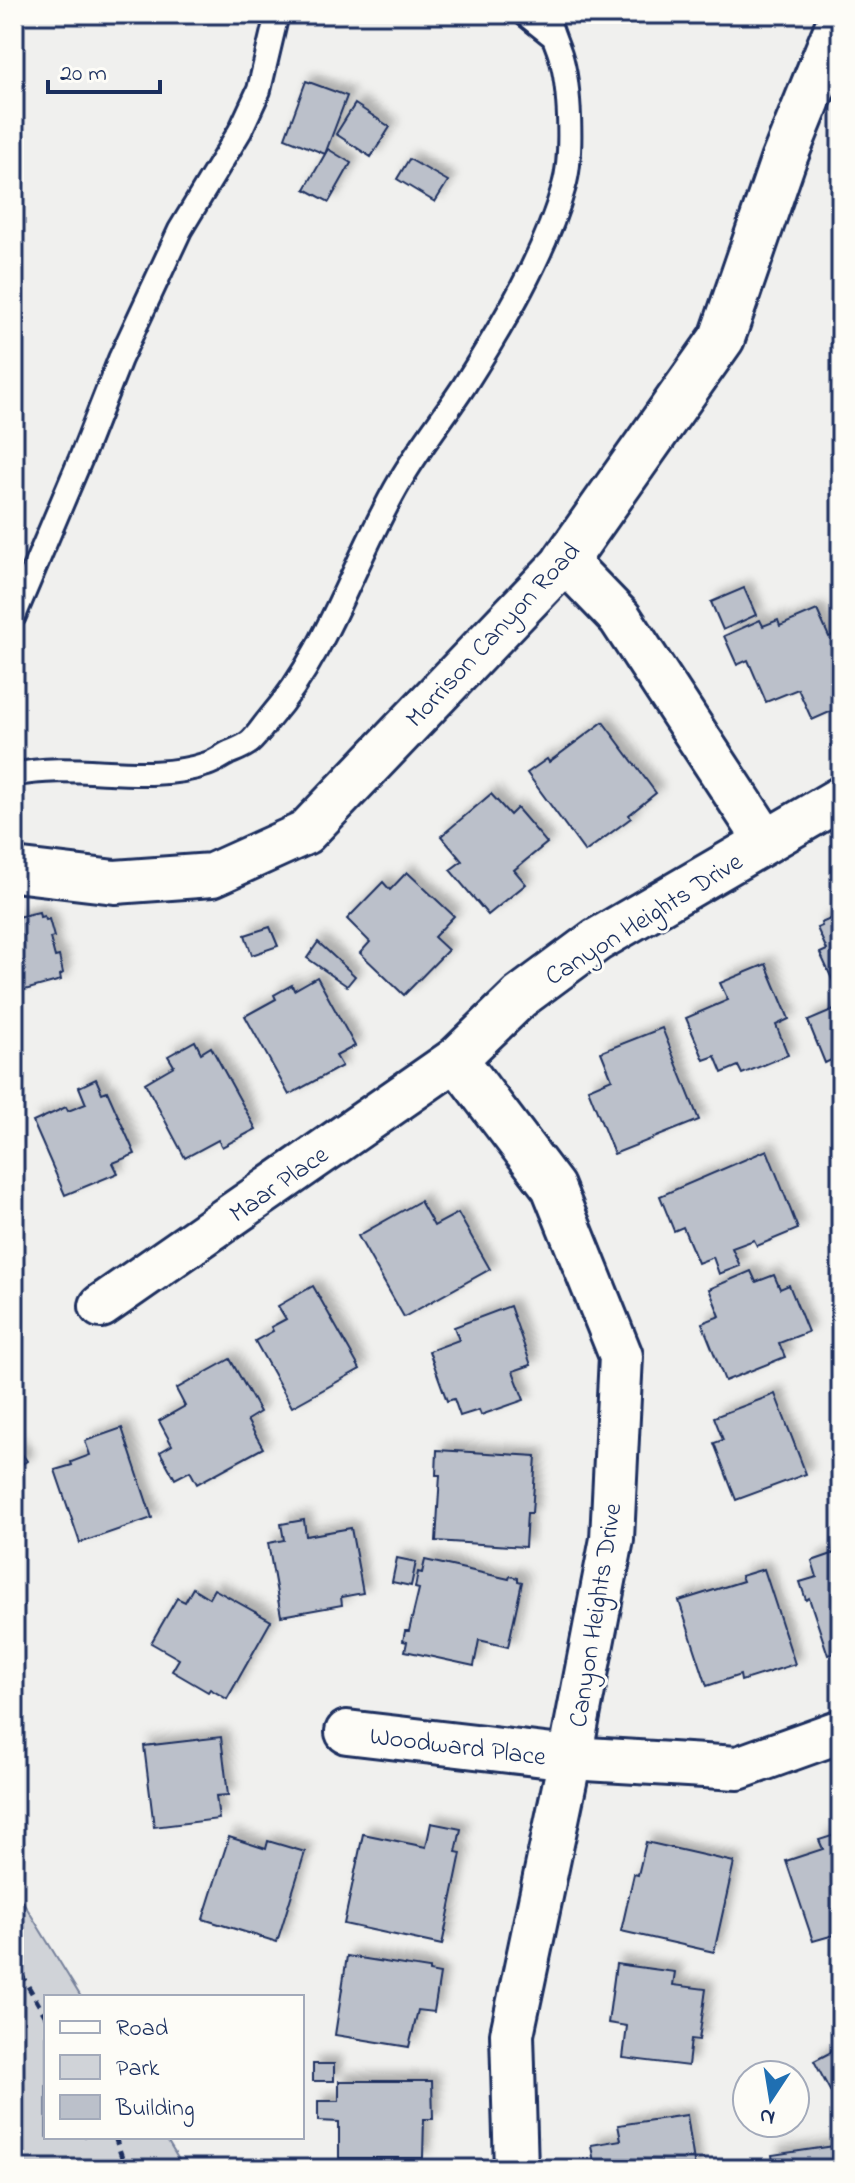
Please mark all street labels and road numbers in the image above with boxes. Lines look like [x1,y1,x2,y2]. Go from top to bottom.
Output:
street label: Morrison Canyon Road [398,534,591,737]
street label: Canyon Heights Drive [539,844,751,997]
street label: Maar Place [222,1137,337,1234]
street label: Canyon Heights Drive [560,1500,633,1730]
street label: Woodward Place [367,1718,548,1778]

